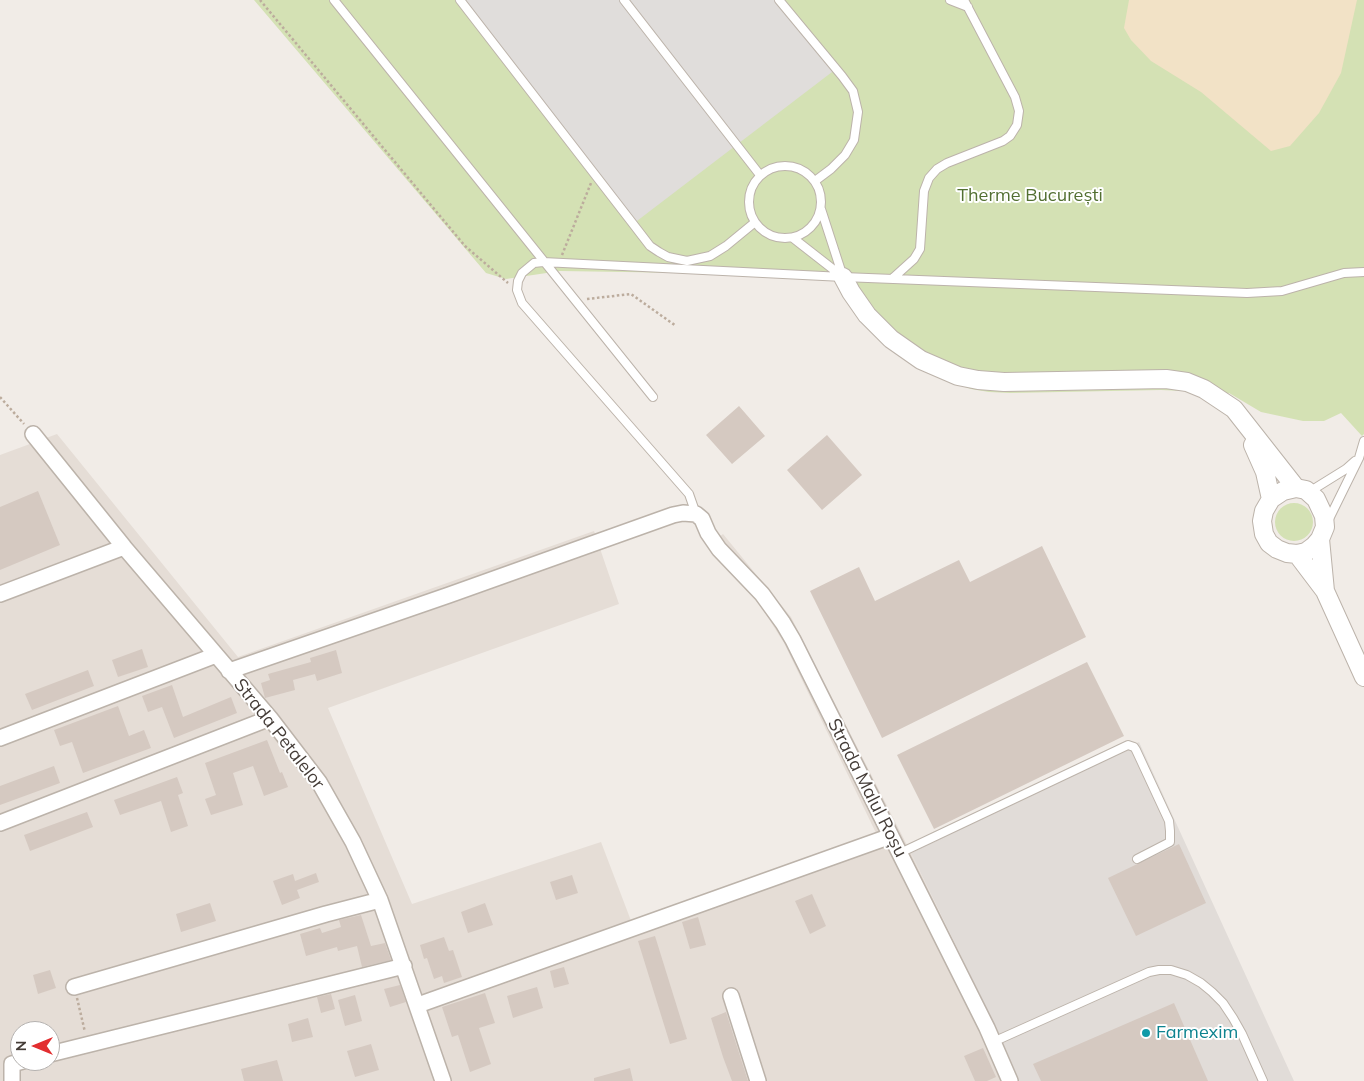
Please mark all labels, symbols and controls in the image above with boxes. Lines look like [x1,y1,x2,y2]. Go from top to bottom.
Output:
park label: Therme București [957,185,1103,207]
street label: Strada Petalelor [229,674,329,794]
street label: Strada Malul Roșu [823,715,911,861]
north arrow [10,1021,60,1071]
place label: Farmexim [1156,1022,1238,1044]
marker: Farmexim [1140,1027,1152,1039]
text: N [12,1041,30,1051]

